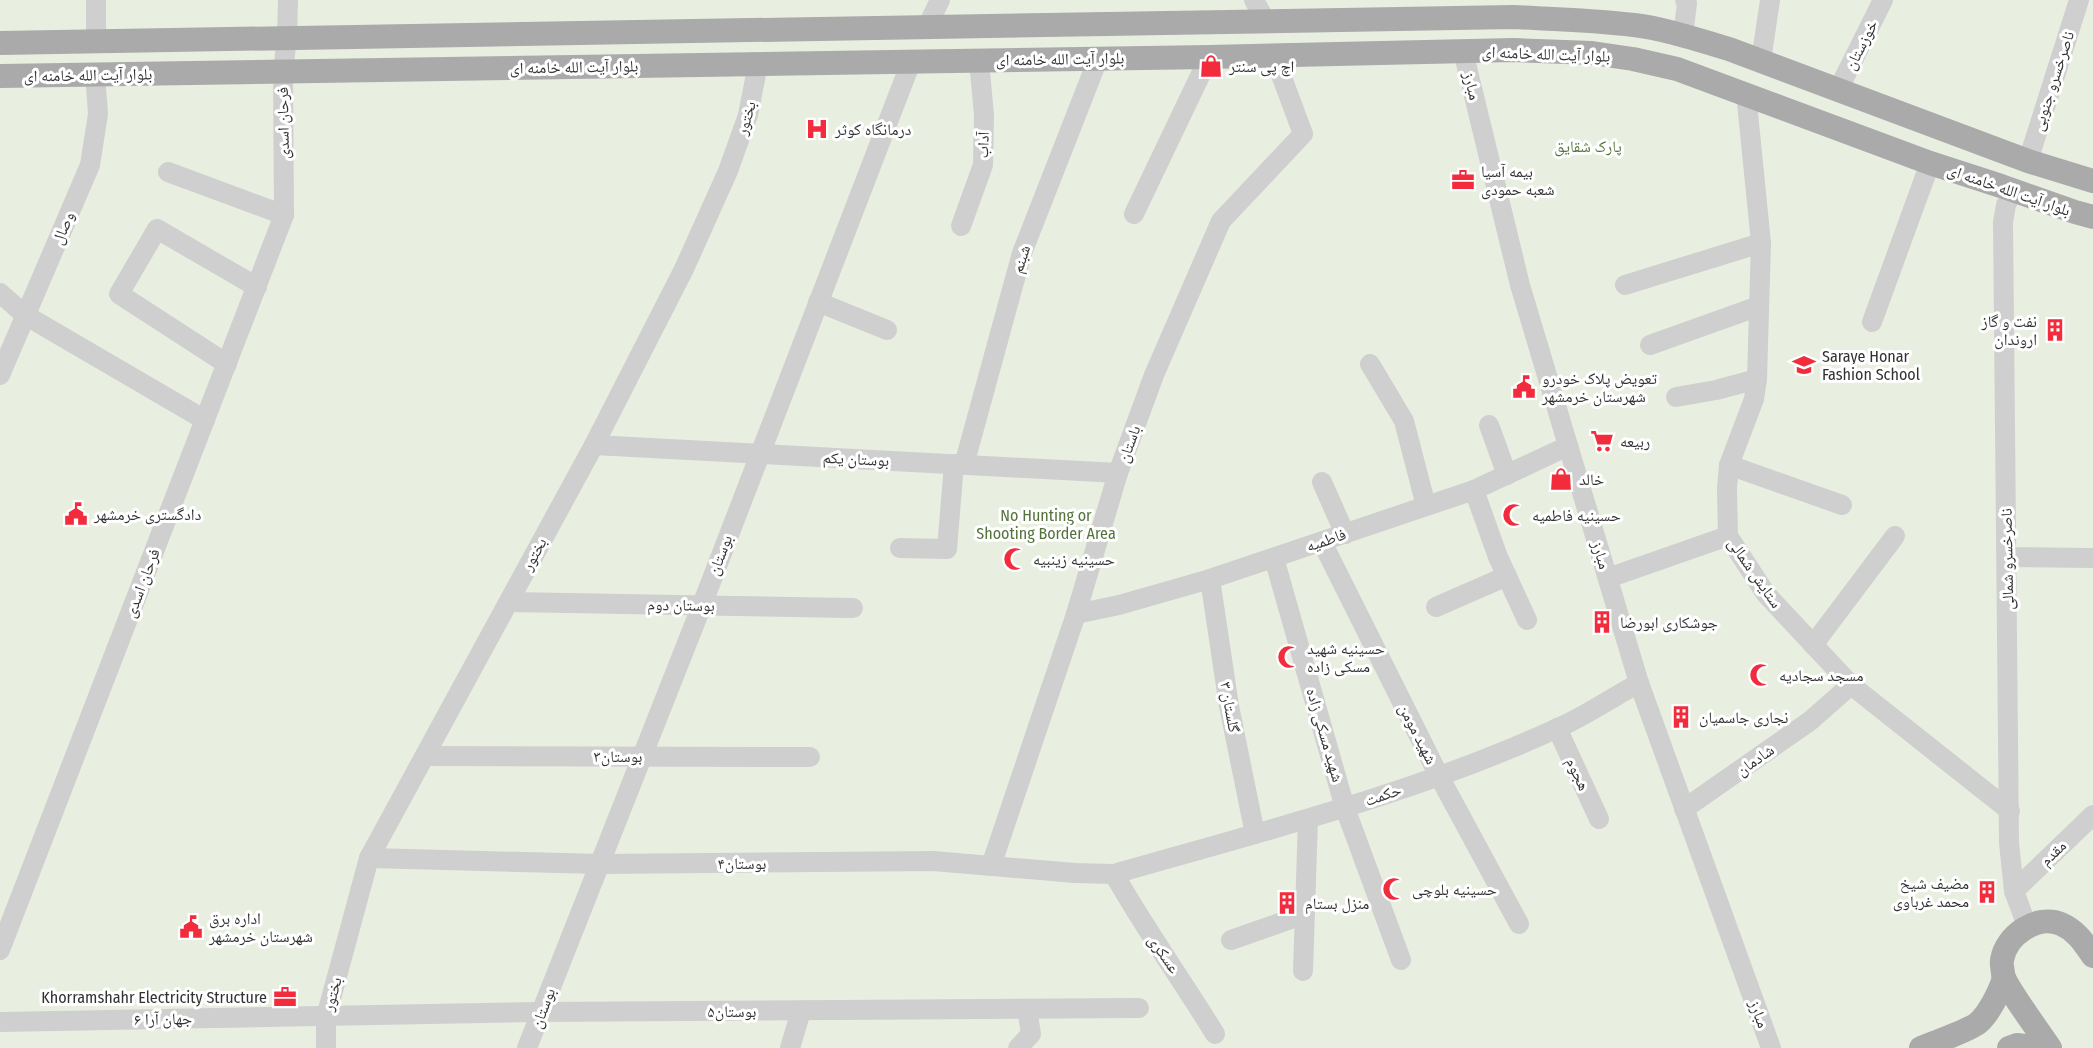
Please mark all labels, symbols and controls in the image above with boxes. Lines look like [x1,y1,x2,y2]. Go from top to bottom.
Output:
street label: خوزستان [1840,17,1883,74]
street label: ناصرخسرو جنوبی [2028,29,2079,134]
street label: بلوار آیت الله خامنه ای [1481,42,1611,67]
street label: بلوار آیت الله خامنه ای [996,48,1125,71]
shop icon: اچ پی سنتر [1198,53,1224,79]
street label: بلوار آیت الله خامنه ای [510,56,639,79]
place label: اچ پی سنتر [1228,57,1294,77]
street label: بلوار آیت الله خامنه ای [24,64,153,87]
street label: مبارز [1459,69,1485,102]
street label: فرحان اسدی [273,87,294,159]
street label: بختور [732,99,760,138]
hospital icon: درمانگاه کوثر [804,116,830,142]
place label: درمانگاه کوثر [834,120,911,139]
street label: آداب [973,130,993,159]
park label: پارک شقایق [1554,137,1622,157]
street label: بلوار آیت الله خامنه ای [1945,160,2073,221]
place label: بیمه آسیا شعبه حمودی [1481,162,1555,200]
office icon: بیمه آسیا شعبه حمودی [1450,167,1476,193]
street label: وصال [48,209,79,248]
street label: شبنم [1008,243,1035,276]
place label: نفت و گاز اروندان [1980,312,2037,350]
building icon: نفت و گاز اروندان [2042,317,2068,343]
place label: Saraye Honar Fashion School [1822,347,1920,384]
school or university icon: Saraye Honar Fashion School [1791,352,1817,378]
place label: تعویض پلاک خودرو شهرستان خرمشهر [1541,369,1657,407]
public building icon: تعویض پلاک خودرو شهرستان خرمشهر [1511,374,1537,400]
street label: باستان [1114,423,1145,466]
supermarket icon: ربیعه [1589,428,1615,454]
place label: ربیعه [1620,432,1650,451]
street label: بوستان یکم [822,448,890,471]
shop icon: خالد [1548,466,1574,492]
place label: خالد [1579,470,1604,489]
public building icon: دادگستری خرمشهر [63,501,89,527]
mosque icon: حسینیه فاطمیه [1501,502,1527,528]
place label: دادگستری خرمشهر [93,505,201,525]
park label: No Hunting or Shooting Border Area [976,506,1116,543]
place label: حسینیه فاطمیه [1532,506,1621,525]
street label: ناصرخسرو شمالی [1997,508,2018,610]
street label: فاطمیه [1304,524,1348,556]
street label: بوستان [704,532,737,578]
street label: بختور [517,534,550,575]
street label: ستایش شمالی [1723,534,1786,612]
street label: مبارز [1587,538,1614,571]
street label: فرحان اسدی [120,546,165,621]
mosque icon: حسینیه زینبیه [1002,546,1028,572]
place label: حسینیه زینبیه [1033,550,1115,569]
street label: بوستان دوم [647,595,715,616]
building icon: جوشکاری ابورضا [1589,609,1615,635]
place label: جوشکاری ابورضا [1620,613,1718,633]
place label: حسینیه شهید مسکی زاده [1307,639,1385,677]
mosque icon: حسینیه شهید مسکی زاده [1276,644,1302,670]
mosque icon: مسجد سجادیه [1748,662,1774,688]
place label: مسجد سجادیه [1779,666,1863,685]
street label: گلستان ۳ [1215,680,1244,734]
street label: شهید مسکی زاده [1302,686,1347,784]
street label: شهید مومن [1394,701,1441,768]
building icon: نجاری جاسمیان [1668,704,1694,730]
place label: نجاری جاسمیان [1699,708,1788,728]
street label: شادمان [1732,740,1778,781]
street label: بوستان۳ [594,747,642,767]
street label: هجوم [1561,755,1594,794]
street label: حکمت [1362,780,1404,810]
street label: مقدم [2036,836,2071,871]
street label: بوستان۴ [718,854,766,874]
place label: مضیف شیخ محمد غرباوی [1893,874,1969,912]
mosque icon: حسینیه بلوچی [1381,876,1407,902]
building icon: مضیف شیخ محمد غرباوی [1974,879,2000,905]
place label: حسینیه بلوچی [1412,880,1497,900]
building icon: منزل بستام [1274,890,1300,916]
place label: منزل بستام [1305,894,1369,914]
place label: اداره برق شهرستان خرمشهر [208,909,313,947]
public building icon: اداره برق شهرستان خرمشهر [178,914,204,940]
street label: عسکری [1143,931,1184,977]
street label: بختور [318,975,346,1014]
office icon: Khorramshahr Electricity Structure [272,984,298,1010]
street label: بوستان [527,985,560,1031]
place label: Khorramshahr Electricity Structure [41,988,267,1007]
street label: مبارز [1745,996,1773,1031]
street label: بوستان۵ [708,1002,756,1022]
street label: جهان آرا ۶ [134,1009,192,1030]

